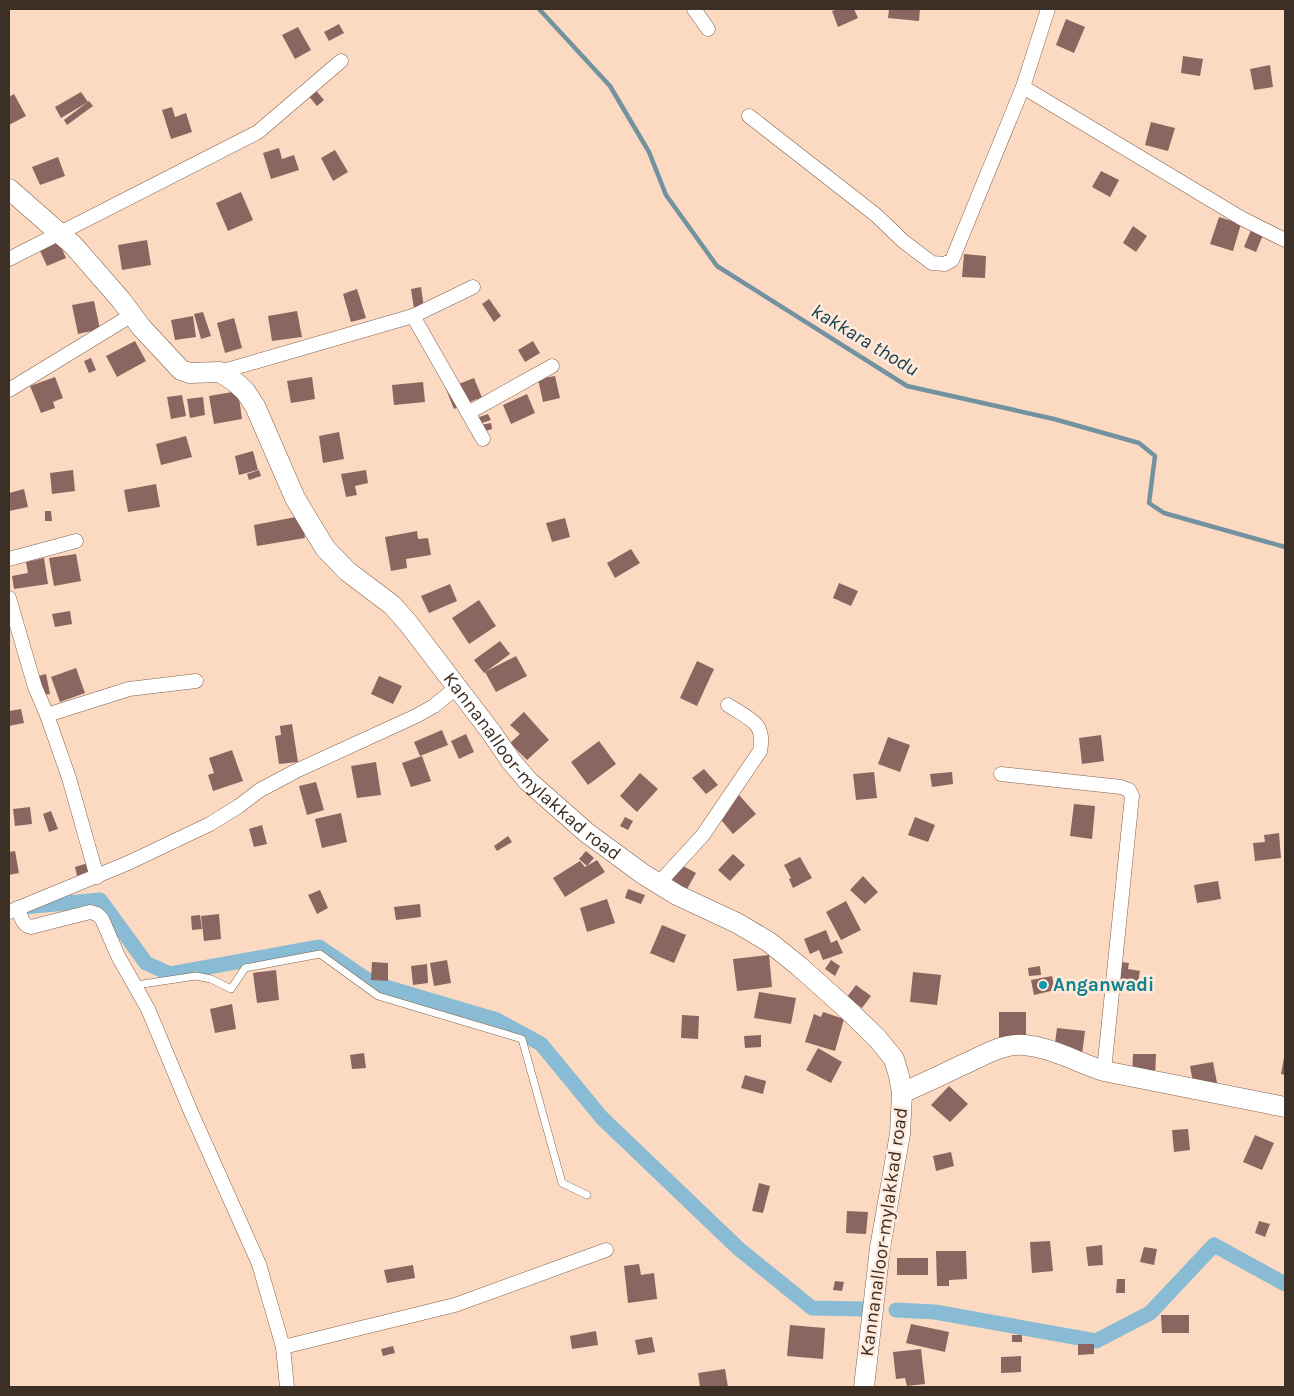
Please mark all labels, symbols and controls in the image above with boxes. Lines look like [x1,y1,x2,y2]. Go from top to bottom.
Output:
water label: kakkara thodu [807,299,923,381]
street label: Kannanalloor-mylakkad road [439,668,625,865]
place label: Anganwadi [1053,974,1154,996]
marker: Anganwadi [1037,979,1049,991]
street label: Kannanalloor-mylakkad road [856,1106,912,1358]

